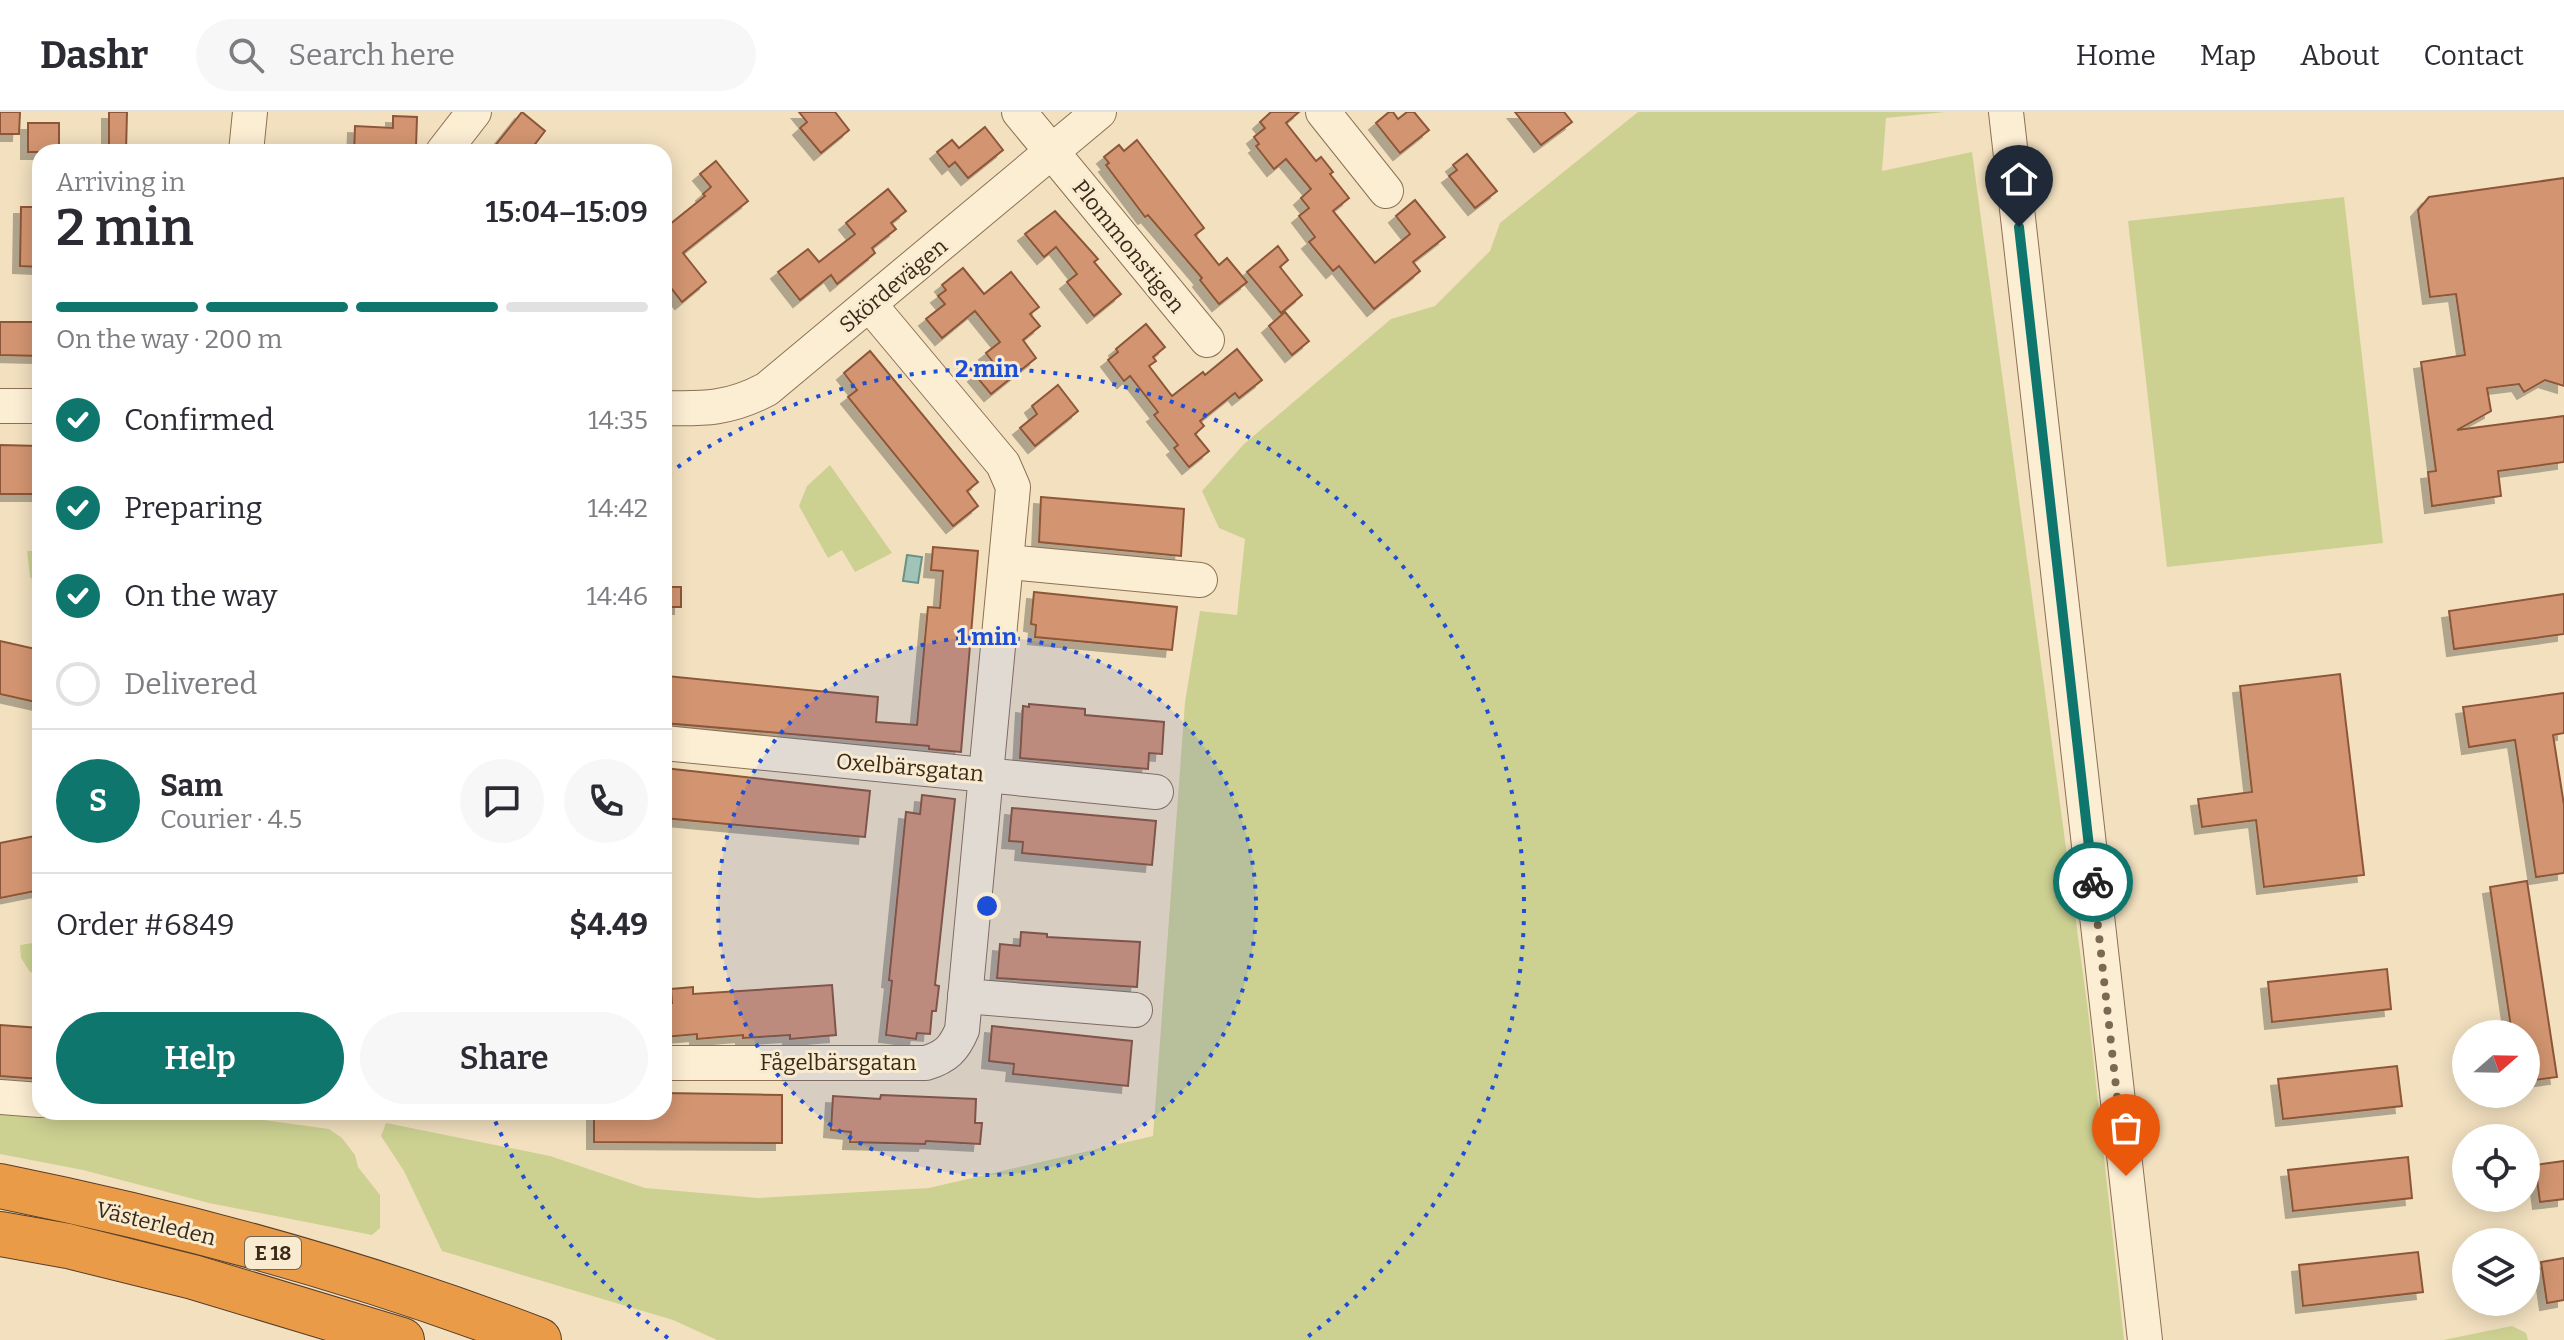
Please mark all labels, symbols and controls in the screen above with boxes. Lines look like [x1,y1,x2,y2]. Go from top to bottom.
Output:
search box [196,19,756,91]
text: Dashr [40,32,148,78]
icon: search [224,33,268,77]
text: Search here [288,37,455,73]
text: Home [2076,39,2156,72]
text: Map [2200,39,2256,72]
text: About [2300,39,2380,72]
text: Contact [2424,39,2524,72]
pin [1985,145,2053,227]
icon: home [1997,157,2041,201]
text: Arriving in [56,167,185,198]
street label: Plommonstigen [1067,174,1191,318]
text: 15:04–15:09 [485,194,648,230]
text: 2 min [56,196,194,259]
street label: Skördevägen [834,232,953,338]
text: On the way · 200 m [56,324,282,355]
text: 2 min [955,355,1019,383]
icon: check [56,398,100,442]
text: Confirmed [124,402,274,438]
text: 14:35 [588,405,648,436]
icon: check [56,486,100,530]
text: Preparing [124,490,262,526]
text: 14:42 [587,493,648,524]
icon: check [56,574,100,618]
text: On the way [124,578,277,614]
text: 14:46 [586,581,648,612]
text: 1 min [957,623,1018,651]
text: Delivered [124,666,257,702]
street label: Oxelbärsgatan [835,748,985,787]
button: chat [460,759,544,843]
button: phone [564,759,648,843]
text: Sam [160,768,223,804]
text: S [89,783,107,819]
text: Courier · 4.5 [160,804,302,835]
courier [2053,842,2133,922]
icon: bike [2071,860,2115,904]
centre of rings [973,892,1001,920]
text: Order #6849 [56,907,235,943]
text: $4.49 [569,907,648,943]
button: Help [56,1012,344,1104]
button: Share [360,1012,648,1104]
north arrow [2452,1020,2540,1108]
map controls [2452,1020,2540,1316]
street label: Fågelbärsgatan [760,1049,916,1076]
pin [2092,1094,2160,1176]
icon: bag [2104,1106,2148,1150]
button: locate [2452,1124,2540,1212]
street label: Västerleden [93,1196,219,1251]
button: layers [2452,1228,2540,1316]
road number: E 18 [245,1237,301,1269]

